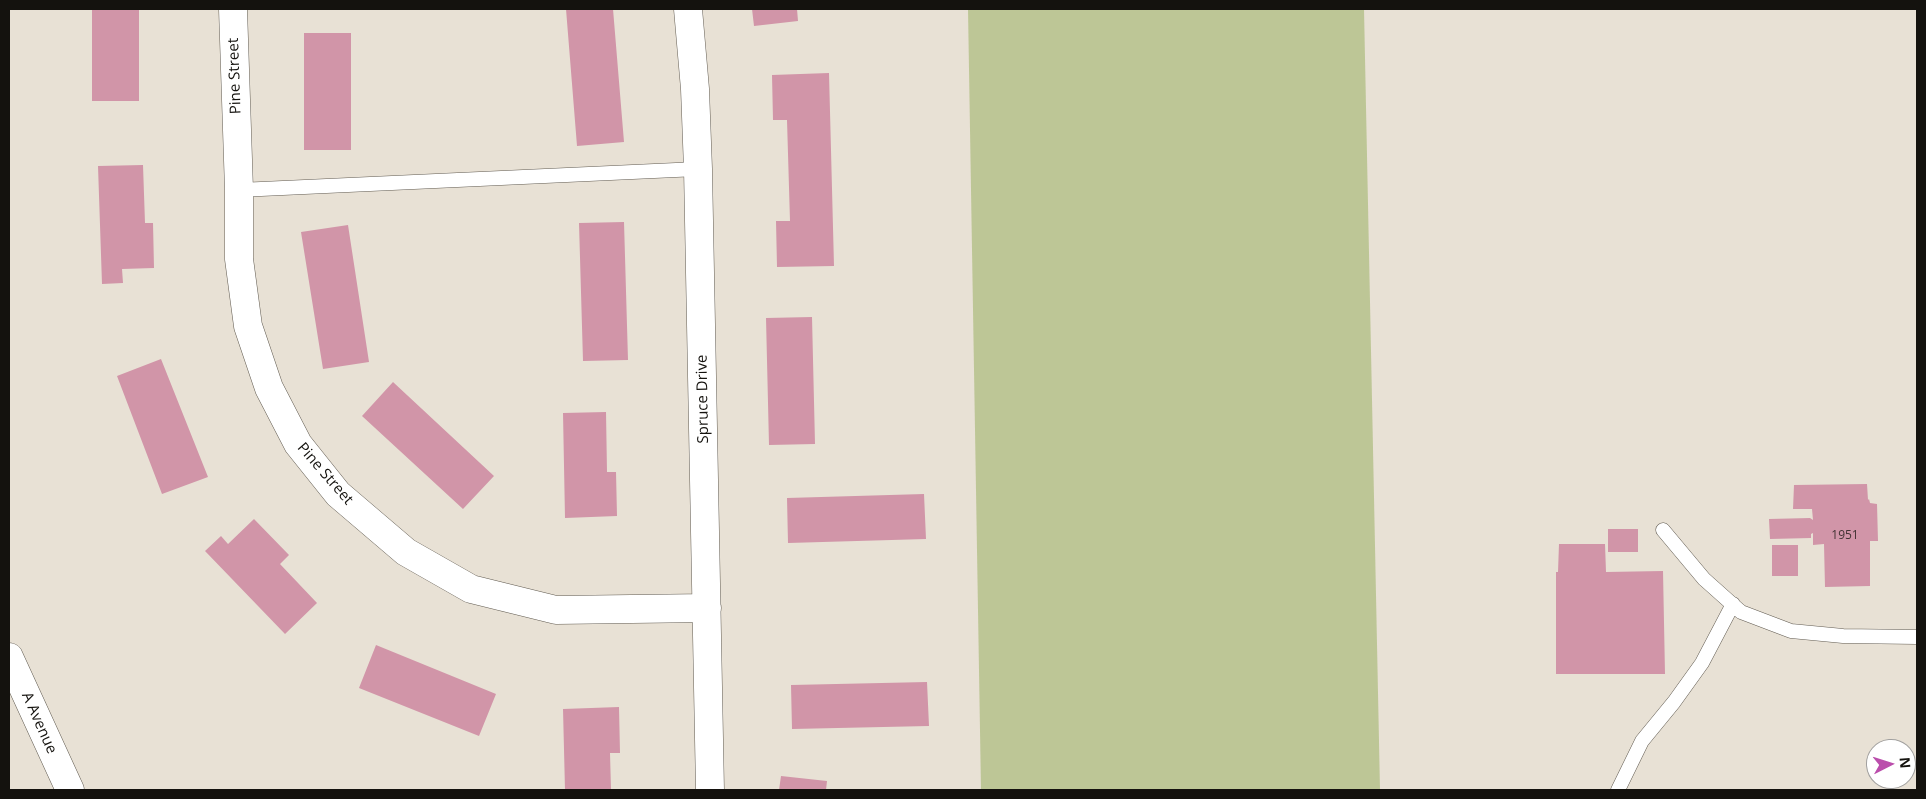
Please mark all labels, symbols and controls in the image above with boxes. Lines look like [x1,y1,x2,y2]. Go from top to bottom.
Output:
street label: Pine Street [225,38,245,114]
street label: Spruce Drive [693,354,713,444]
street label: Pine Street [293,439,357,509]
house number: 1951 [1831,529,1859,543]
street label: A Avenue [17,689,61,757]
north arrow [1866,739,1916,789]
text: N [1895,756,1915,769]

